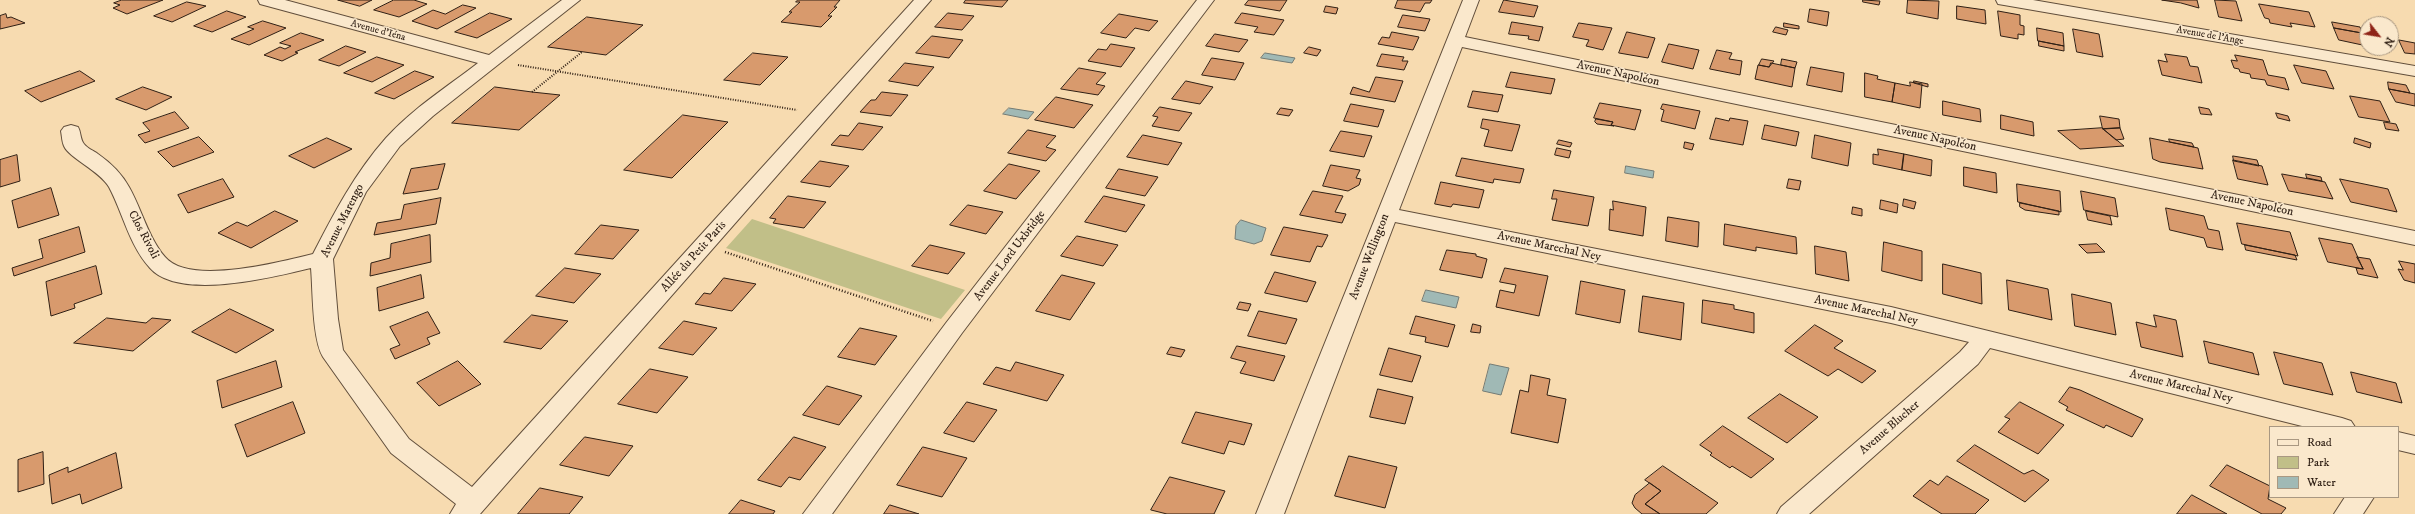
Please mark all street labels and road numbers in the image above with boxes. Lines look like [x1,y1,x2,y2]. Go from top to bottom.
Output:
street label: Avenue d'Iéna [349,18,407,44]
street label: Avenue de l'Ange [2175,24,2245,48]
street label: Avenue Napoléon [1575,58,1661,90]
street label: Avenue Napoléon [1892,123,1978,155]
street label: Avenue Marengo [318,182,368,260]
street label: Avenue Napoléon [2209,188,2295,220]
street label: Clos Rivoli [124,208,162,262]
street label: Avenue Lord Uxbridge [971,208,1049,304]
street label: Avenue Wellington [1347,212,1393,302]
street label: Allée du Petit Paris [658,219,730,295]
street label: Avenue Marechal Ney [1496,229,1602,265]
street label: Avenue Marechal Ney [1813,293,1919,329]
street label: Avenue Marechal Ney [2128,367,2234,407]
street label: Avenue Blucher [1857,398,1923,458]

